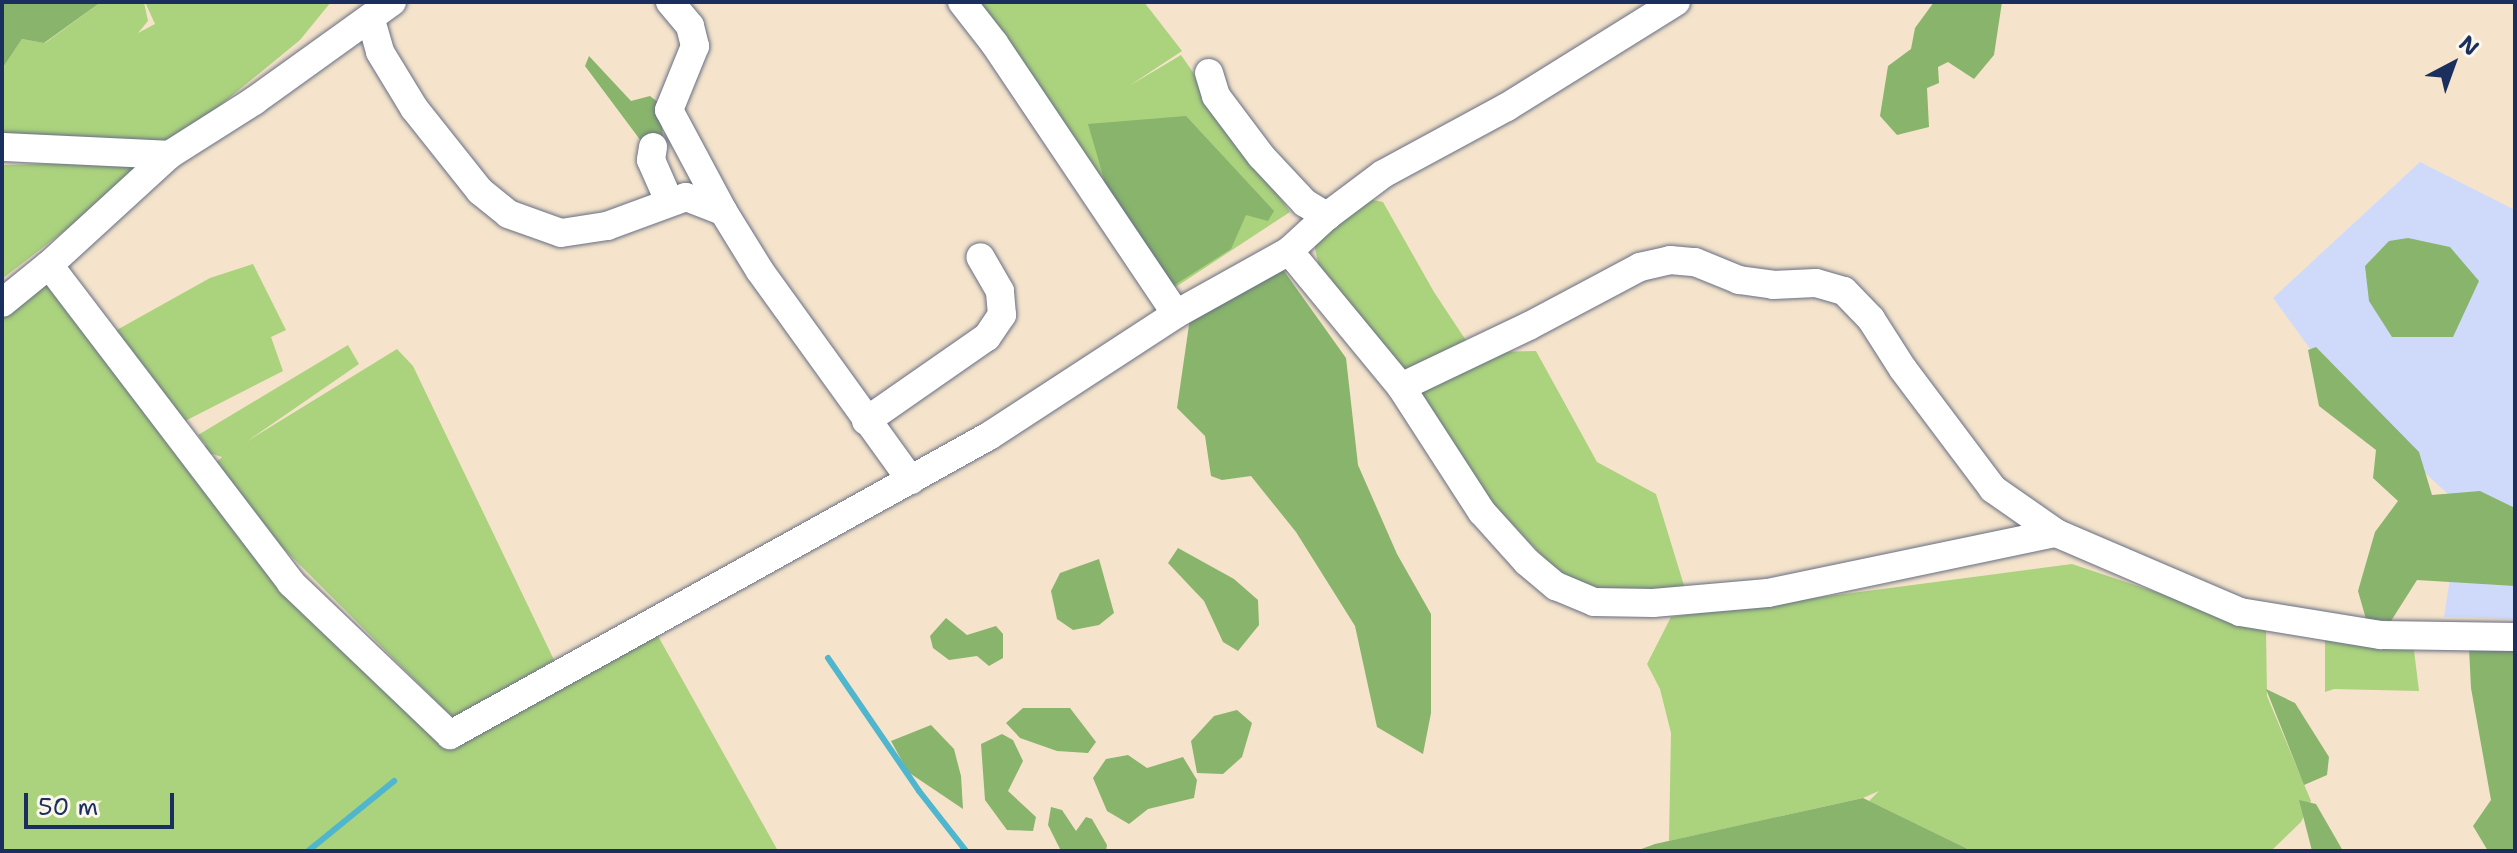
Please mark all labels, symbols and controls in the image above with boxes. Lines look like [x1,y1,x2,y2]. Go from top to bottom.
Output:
north arrow [2413,24,2493,104]
text: N [2453,29,2485,62]
scale bar [28,777,178,827]
text: 50 m [38,791,98,823]

